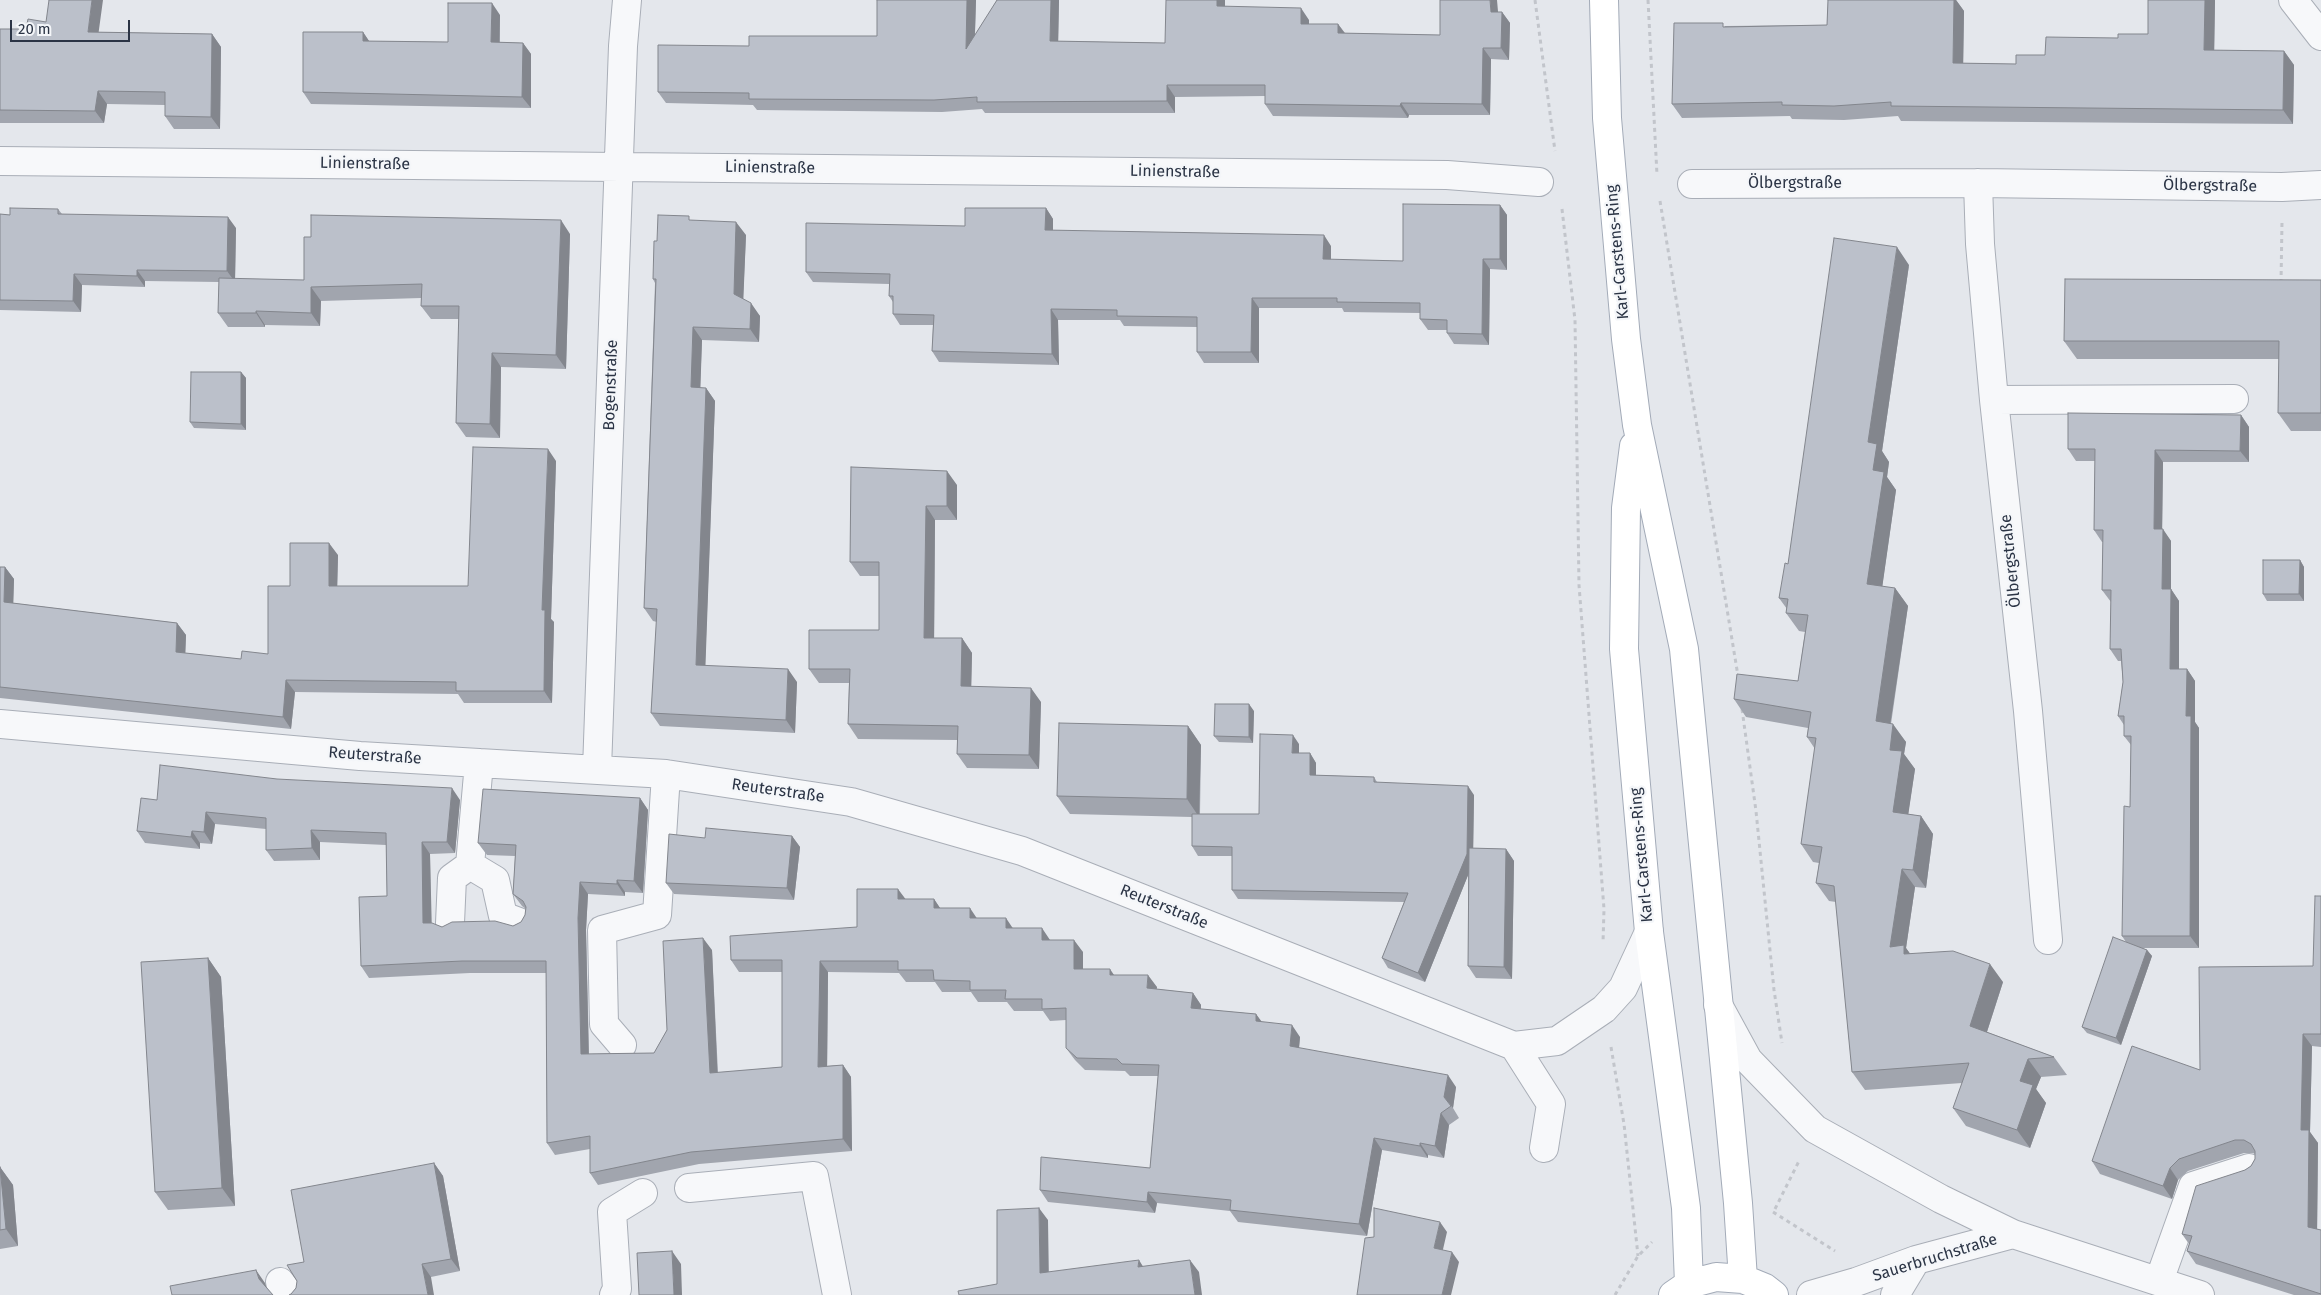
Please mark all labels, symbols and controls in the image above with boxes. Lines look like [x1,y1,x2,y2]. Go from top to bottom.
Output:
scale bar [12,10,132,42]
text: 20 m [18,20,51,38]
street label: Linienstraße [320,154,410,174]
street label: Linienstraße [725,158,815,178]
street label: Linienstraße [1130,162,1220,182]
street label: Ölbergstraße [1748,174,1842,194]
street label: Ölbergstraße [2163,176,2257,196]
street label: Karl-Carstens-Ring [1603,184,1633,320]
street label: Bogenstraße [600,339,622,431]
street label: Ölbergstraße [1997,513,2025,609]
street label: Reuterstraße [328,743,422,769]
street label: Reuterstraße [730,775,826,807]
street label: Karl-Carstens-Ring [1627,787,1657,923]
street label: Reuterstraße [1117,881,1211,933]
street label: Sauerbruchstraße [1870,1230,2000,1286]

